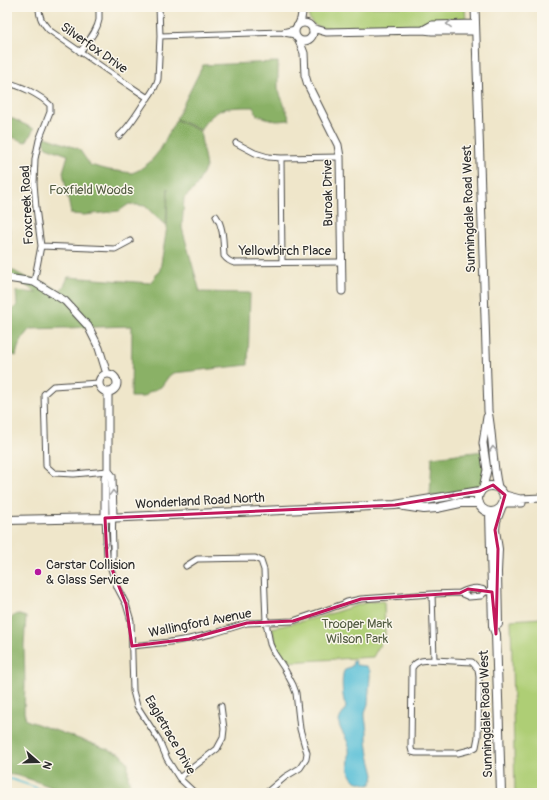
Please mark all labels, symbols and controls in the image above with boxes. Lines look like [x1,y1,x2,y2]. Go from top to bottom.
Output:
street label: Silverfox Drive [57,19,131,77]
one-way arrow [446,20,452,29]
street label: Sunningdale Road West [459,144,479,273]
street label: Buroak Drive [319,159,337,227]
street label: Foxcreek Road [17,165,37,245]
park label: Foxfield Woods [49,182,133,198]
street label: Yellowbirch Place [238,243,332,259]
one-way arrow [488,446,497,452]
one-way arrow [108,490,117,496]
street label: Wonderland Road North [135,490,265,512]
one-way arrow [449,491,455,499]
one-way arrow [102,541,111,547]
place label: Carstar Collision & Glass Service [46,557,135,588]
marker: Carstar Collision & Glass Service [33,567,43,577]
street label: Wallingford Avenue [147,605,253,641]
park label: Trooper Mark Wilson Park [322,616,393,647]
street label: Sunningdale Road West [476,649,496,778]
street label: Eagletrace Drive [141,693,199,778]
north arrow [18,742,58,782]
text: N [39,760,54,771]

